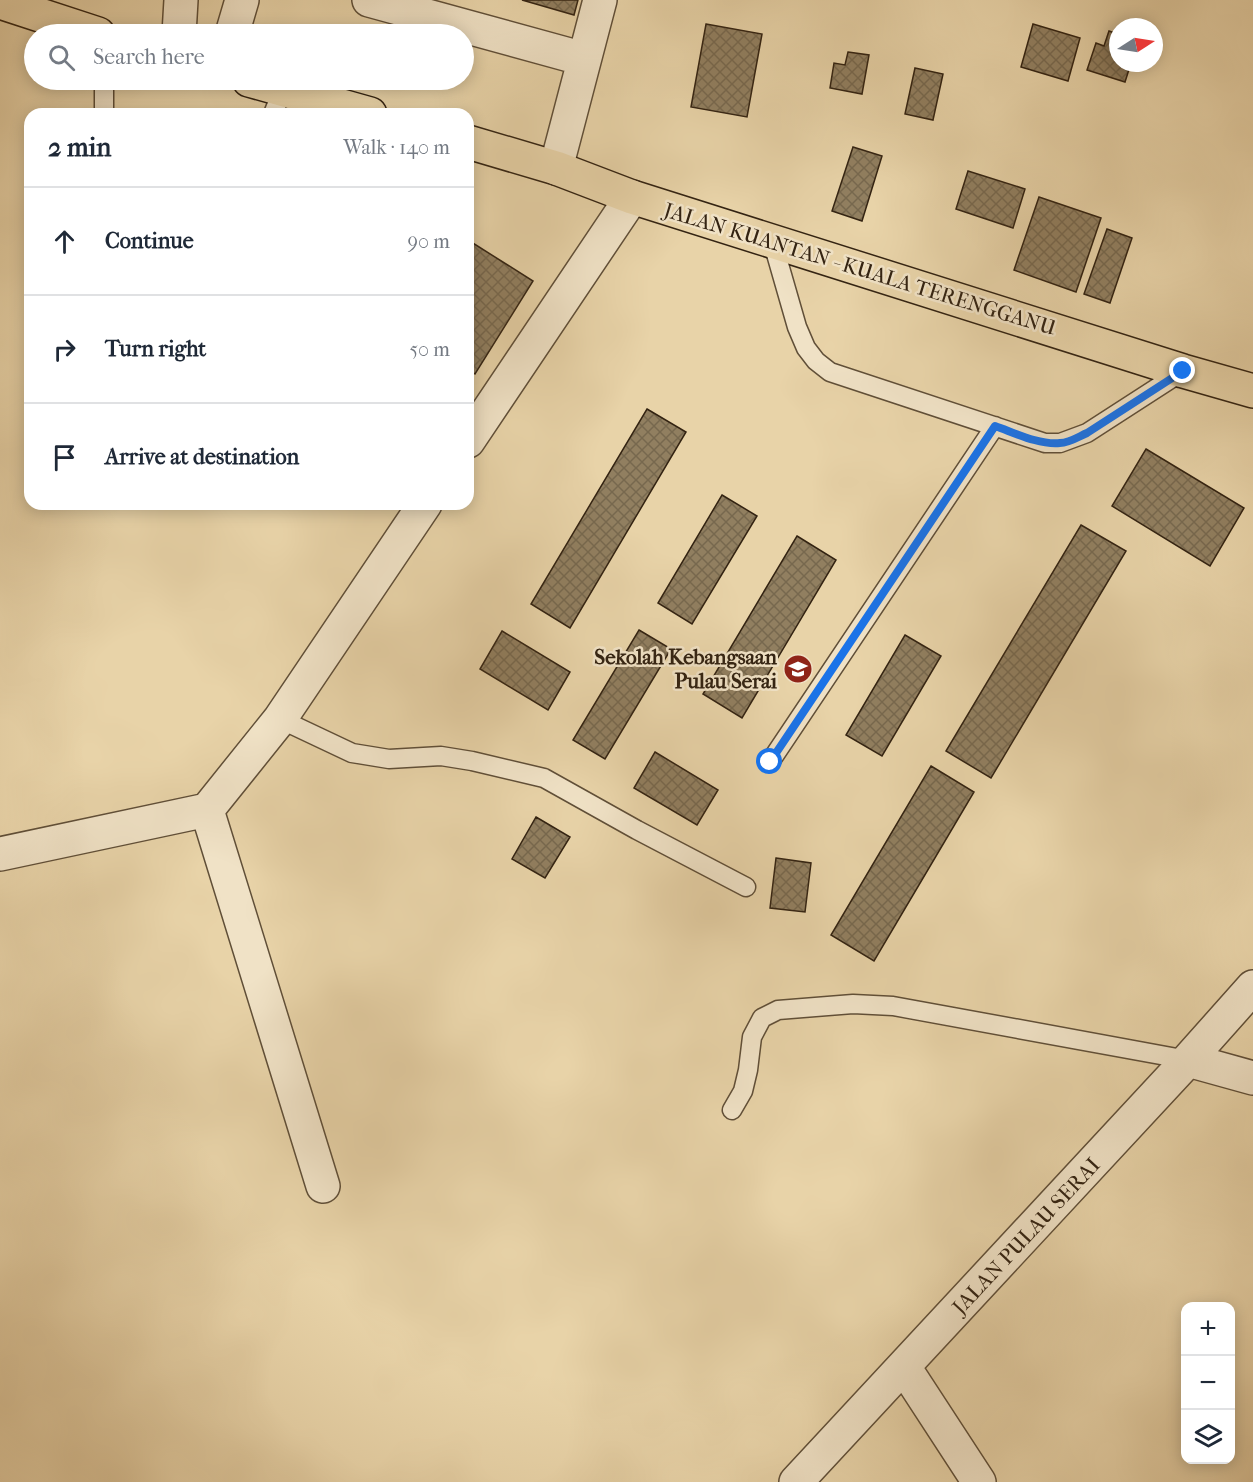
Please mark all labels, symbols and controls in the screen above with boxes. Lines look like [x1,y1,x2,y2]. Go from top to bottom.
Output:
north arrow [1109,18,1163,72]
search box [24,24,474,90]
icon: search [45,41,78,74]
text: Search here [93,44,205,70]
text: 2 min [48,132,111,163]
text: Walk · 140 m [343,136,450,159]
street label: JALAN KUANTAN - KUALA TERENGGANU [659,197,1060,340]
icon: ahead [48,225,81,258]
text: Continue [105,228,194,254]
text: 90 m [408,230,450,253]
icon: right [48,333,81,366]
text: Turn right [105,336,206,362]
text: 50 m [409,338,450,361]
route end [1169,357,1195,383]
icon: arrive [48,441,81,474]
text: Arrive at destination [105,444,299,470]
place label: Sekolah Kebangsaan Pulau Serai [594,645,778,693]
school or university icon: Sekolah Kebangsaan Pulau Serai [782,653,814,685]
route start [756,748,782,774]
street label: JALAN PULAU SERAI [946,1153,1105,1321]
map controls [1181,1302,1235,1464]
button: + [1181,1302,1235,1356]
button: − [1181,1356,1235,1410]
button: layers [1181,1410,1235,1464]

